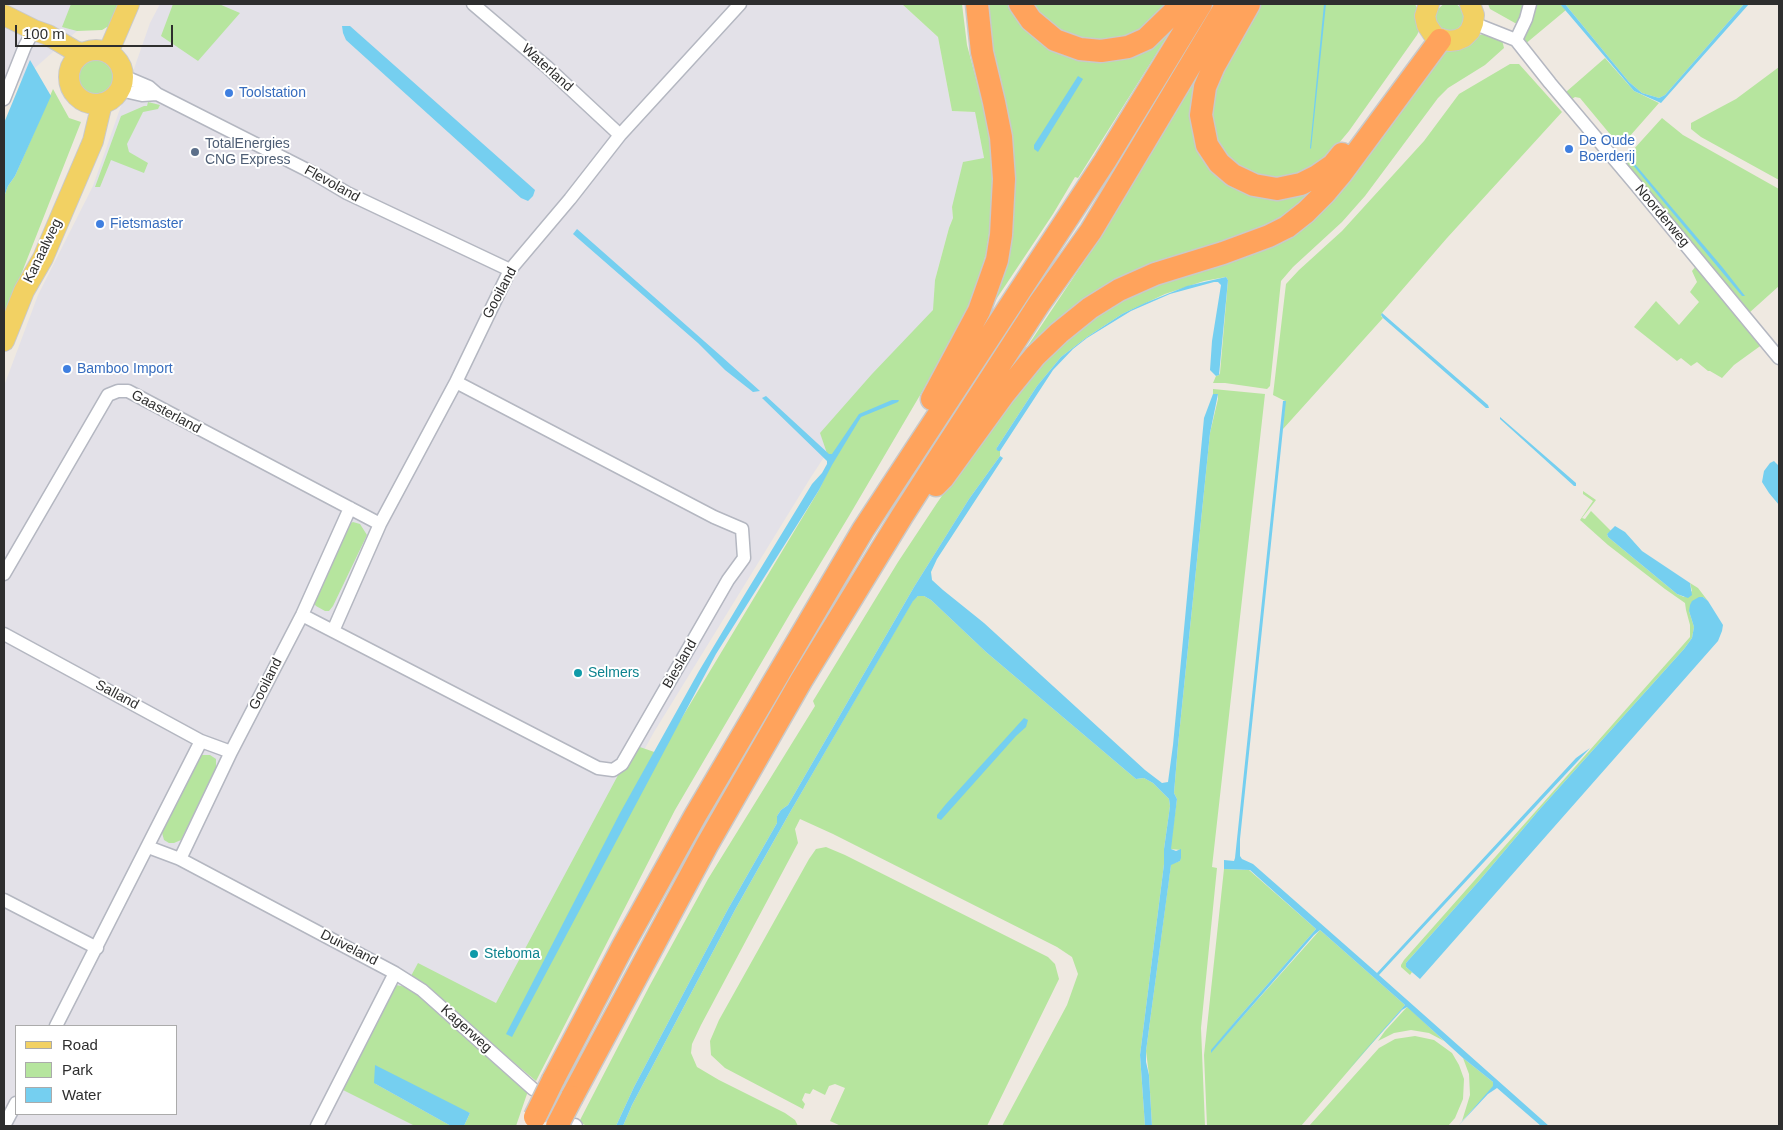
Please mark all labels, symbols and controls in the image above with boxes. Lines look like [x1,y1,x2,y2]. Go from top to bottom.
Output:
scale bar [18,15,175,47]
text: 100 m [23,25,65,42]
street label: Waterland [518,41,576,95]
place label: Toolstation [239,85,306,101]
marker: Toolstation [223,87,235,99]
place label: De Oude Boerderij [1579,133,1635,166]
place label: TotalEnergies CNG Express [205,136,291,168]
marker: De Oude Boerderij [1563,143,1575,155]
marker: TotalEnergies CNG Express [189,146,201,158]
street label: Flevoland [301,162,363,206]
street label: Noorderweg [1631,181,1693,251]
street label: Kanaalweg [20,216,66,286]
place label: Fietsmaster [110,216,183,232]
marker: Fietsmaster [94,218,106,230]
street label: Gooiland [479,264,521,322]
place label: Bamboo Import [77,361,173,377]
marker: Bamboo Import [61,363,73,375]
street label: Gaasterland [128,387,204,437]
street label: Biesland [659,637,701,691]
street label: Gooiland [246,655,286,713]
place label: Selmers [588,665,639,681]
marker: Selmers [572,667,584,679]
street label: Salland [92,677,142,713]
street label: Duiveland [317,926,381,970]
place label: Steboma [484,946,540,962]
marker: Steboma [468,948,480,960]
street label: Kagerweg [437,1002,495,1056]
legend [15,1025,178,1115]
text: Road [62,1036,98,1053]
text: Park [62,1061,93,1078]
text: Water [62,1086,101,1103]

